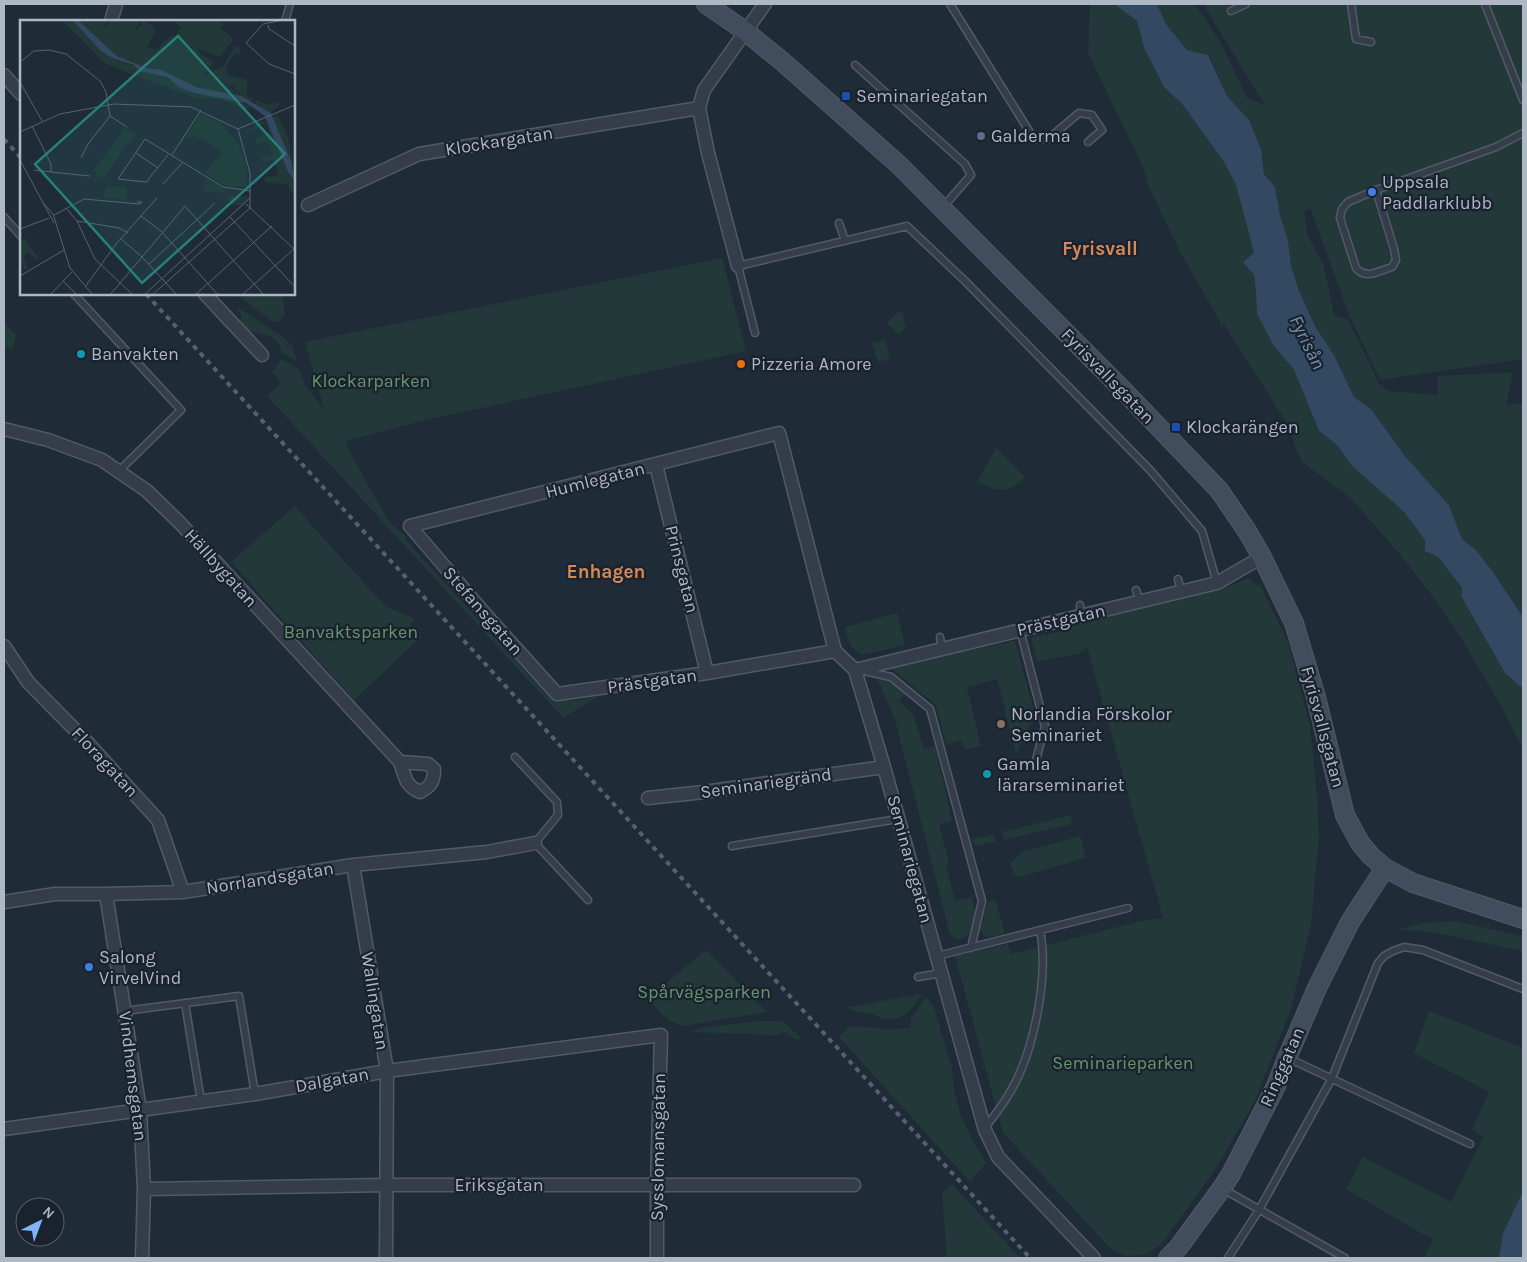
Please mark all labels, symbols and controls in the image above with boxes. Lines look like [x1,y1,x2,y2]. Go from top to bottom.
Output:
inset map [20,20,295,295]
place label: Seminariegatan [856,85,988,107]
marker: Seminariegatan [840,90,852,102]
street label: Klockargatan [443,122,555,160]
place label: Galderma [991,125,1071,147]
marker: Galderma [975,130,987,142]
place label: Uppsala Paddlarklubb [1382,171,1492,214]
marker: Uppsala Paddlarklubb [1366,186,1378,198]
district label: Fyrisvall [1062,238,1138,260]
water label: Fyrisån [1285,312,1330,373]
street label: Fyrisvallsgatan [1057,323,1159,429]
place label: Banvakten [91,343,179,365]
marker: Banvakten [75,348,87,360]
place label: Pizzeria Amore [751,353,871,375]
marker: Pizzeria Amore [735,358,747,370]
park label: Klockarparken [312,370,430,392]
place label: Klockarängen [1186,416,1299,438]
marker: Klockarängen [1170,421,1182,433]
street label: Humlegatan [543,457,647,503]
street label: Prinsgatan [660,523,704,615]
street label: Hällbygatan [180,524,262,612]
district label: Enhagen [567,561,645,583]
street label: Stefansgatan [438,562,528,660]
street label: Prästgatan [1015,599,1107,641]
park label: Banvaktsparken [284,621,418,643]
street label: Prästgatan [606,664,698,698]
street label: Fyrisvallsgatan [1296,664,1350,790]
place label: Norlandia Förskolor Seminariet [1011,703,1172,746]
marker: Norlandia Förskolor Seminariet [995,718,1007,730]
street label: Floragatan [67,722,143,802]
place label: Gamla lärarseminariet [997,753,1125,796]
street label: Seminariegränd [699,763,833,803]
marker: Gamla lärarseminariet [981,768,993,780]
street label: Seminariegatan [882,792,938,926]
street label: Norrlandsgatan [205,857,335,899]
place label: Salong VirvelVind [99,946,181,989]
street label: Wallingatan [356,950,394,1052]
marker: Salong VirvelVind [83,961,95,973]
park label: Spårvägsparken [637,981,771,1003]
street label: Vindhemsgatan [114,1010,152,1142]
street label: Ringgatan [1255,1024,1309,1110]
park label: Seminarieparken [1052,1052,1194,1074]
street label: Dalgatan [293,1063,371,1097]
street label: Sysslomansgatan [646,1073,670,1221]
street label: Eriksgatan [454,1174,544,1196]
north arrow [15,1197,65,1247]
text: N [39,1203,58,1222]

